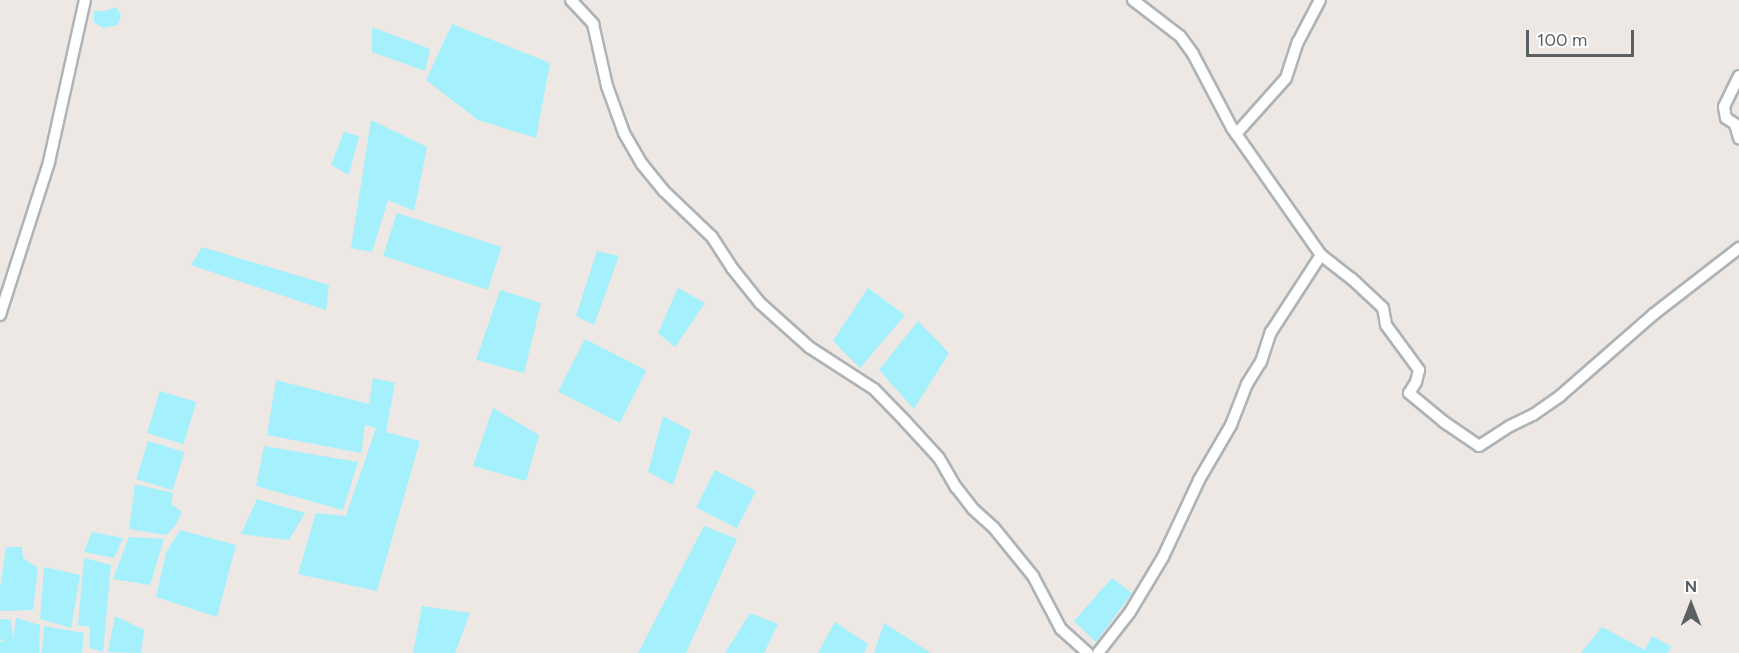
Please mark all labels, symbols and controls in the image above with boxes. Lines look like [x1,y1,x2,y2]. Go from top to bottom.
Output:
scale bar [1529,18,1637,56]
text: 100 m [1537,29,1587,51]
north arrow [1661,575,1721,635]
text: N [1685,577,1697,596]

